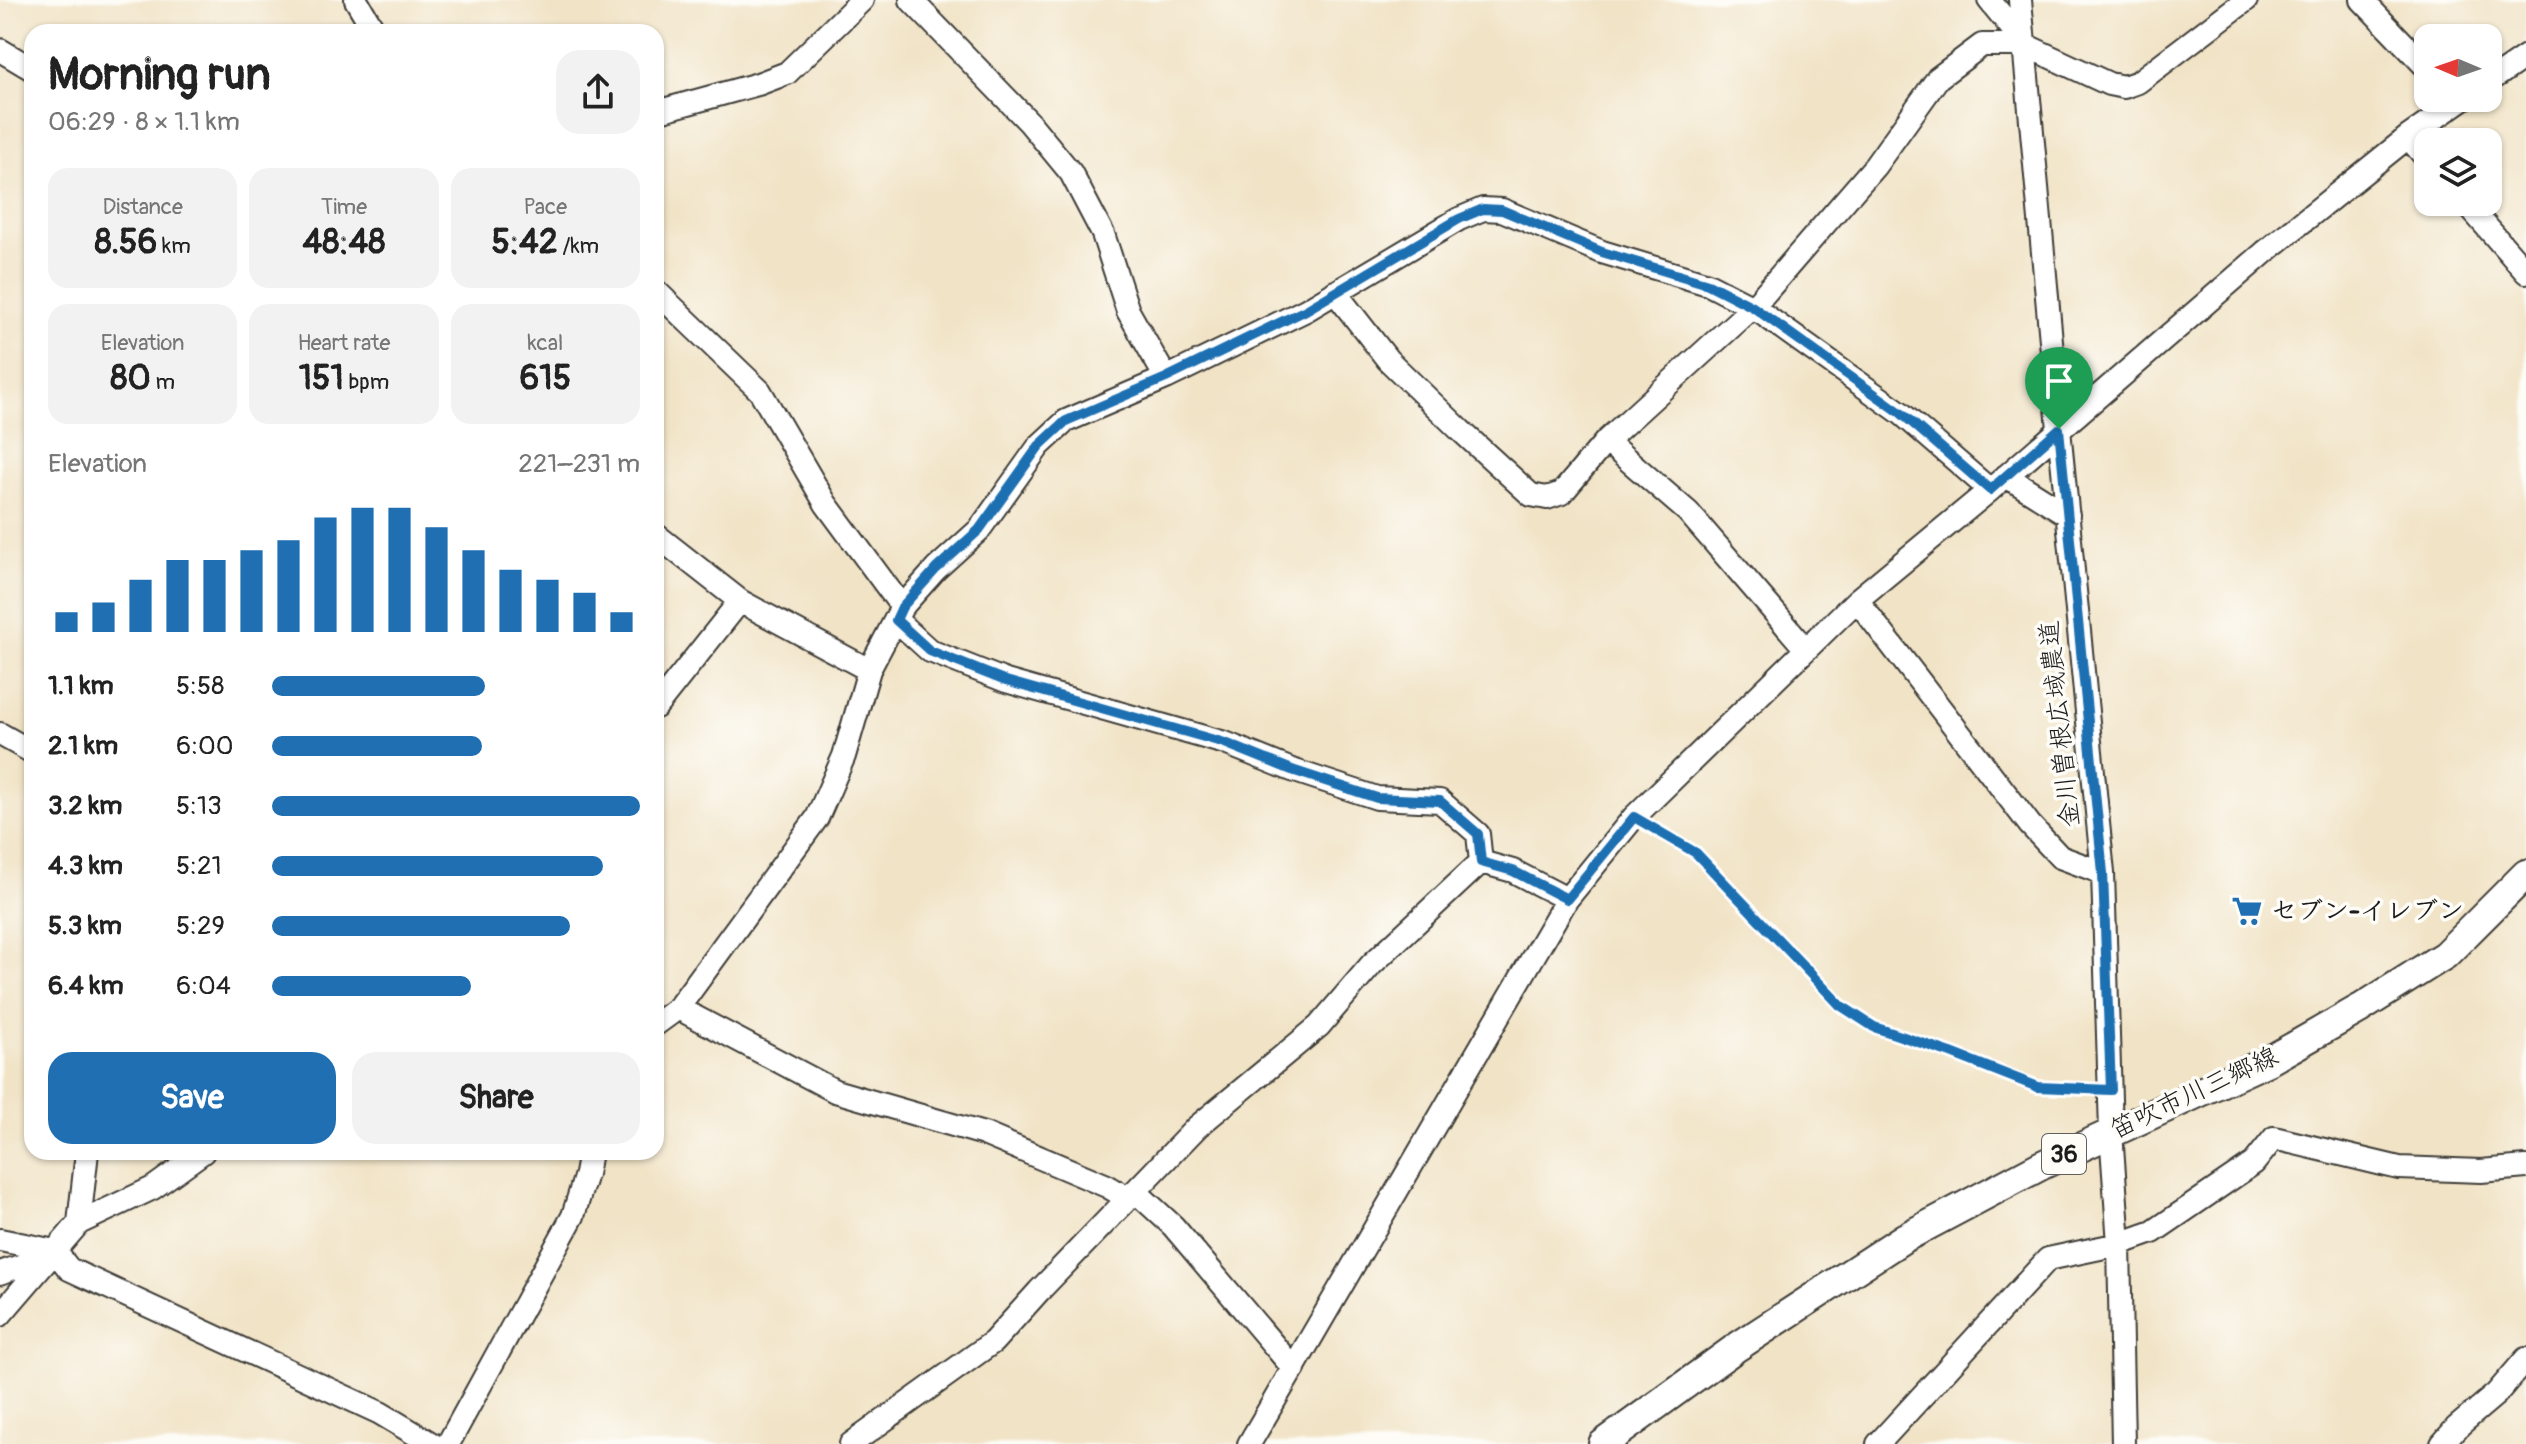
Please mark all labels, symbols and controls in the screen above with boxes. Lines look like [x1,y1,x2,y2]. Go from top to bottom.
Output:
north arrow [2414,24,2502,112]
map controls [2414,24,2502,216]
text: Morning run [48,48,271,103]
button: share [556,50,640,134]
text: 06:29 · 8 × 1.1 km [48,106,240,138]
button: layers [2414,128,2502,216]
text: Distance [102,193,183,221]
text: Time [321,193,367,221]
text: Pace [524,193,567,221]
text: 8.56 [95,221,157,264]
text: 48:48 [303,221,385,264]
text: 5:42 [492,221,558,264]
text: km [157,232,191,260]
text: /km [558,232,599,260]
text: Elevation [101,329,185,357]
text: Heart rate [298,329,390,357]
text: kcal [527,329,563,357]
pin [2025,347,2093,429]
text: 80 [110,357,151,400]
text: 151 [299,357,344,400]
text: 615 [520,357,571,400]
icon: arrive [2037,359,2081,403]
text: m [151,368,175,396]
text: bpm [344,368,389,396]
text: Elevation [48,448,147,480]
text: 221–231 m [518,448,640,480]
street label: 金川曽根広域農道 [2033,619,2087,829]
text: 1.1 km [48,670,114,702]
text: 5:58 [176,670,224,702]
text: 2.1 km [48,730,118,762]
text: 6:00 [176,730,234,762]
text: 3.2 km [48,790,122,822]
text: 5:13 [176,790,222,822]
text: 4.3 km [48,850,123,882]
text: 5:21 [176,850,222,882]
supermarket icon: セブン-イレブン [2230,894,2264,928]
place label: セブン-イレブン [2271,895,2464,927]
text: 5.3 km [48,910,122,942]
text: 5:29 [176,910,225,942]
text: 6.4 km [48,970,123,1002]
text: 6:04 [176,970,231,1002]
street label: 笛吹市川三郷線 [2105,1040,2283,1146]
button: Save [48,1052,336,1144]
button: Share [352,1052,640,1144]
road number: 36 [2042,1134,2086,1174]

